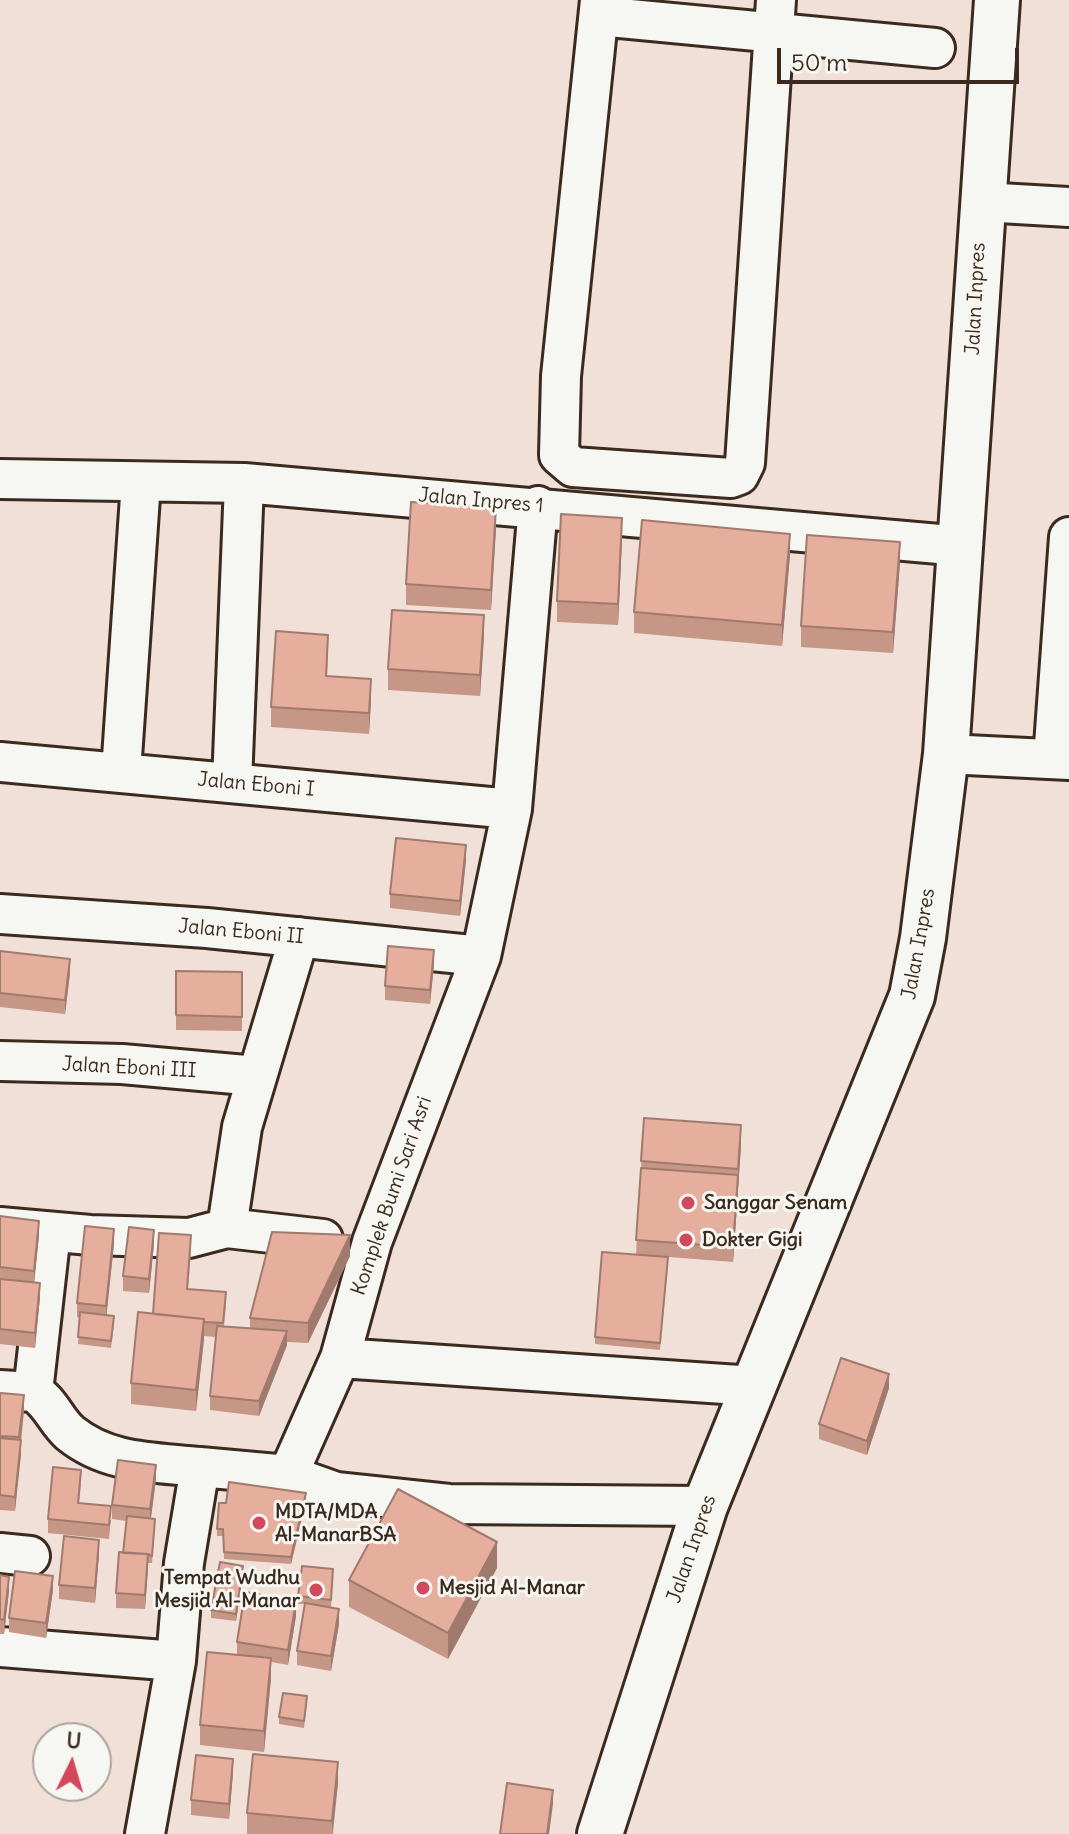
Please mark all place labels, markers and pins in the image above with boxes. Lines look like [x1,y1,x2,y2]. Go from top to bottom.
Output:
place label: Sanggar Senam [704,1191,847,1215]
marker: Sanggar Senam [679,1194,697,1212]
place label: Dokter Gigi [702,1228,802,1252]
marker: Dokter Gigi [677,1231,695,1249]
place label: MDTA/MDA Al-ManarBSA [275,1500,396,1547]
marker: MDTA/MDA Al-ManarBSA [250,1514,268,1532]
place label: Tempat Wudhu Mesjid Al-Manar [154,1566,300,1613]
place label: Mesjid Al-Manar [439,1576,585,1600]
marker: Mesjid Al-Manar [414,1579,432,1597]
marker: Tempat Wudhu Mesjid Al-Manar [307,1581,325,1599]

